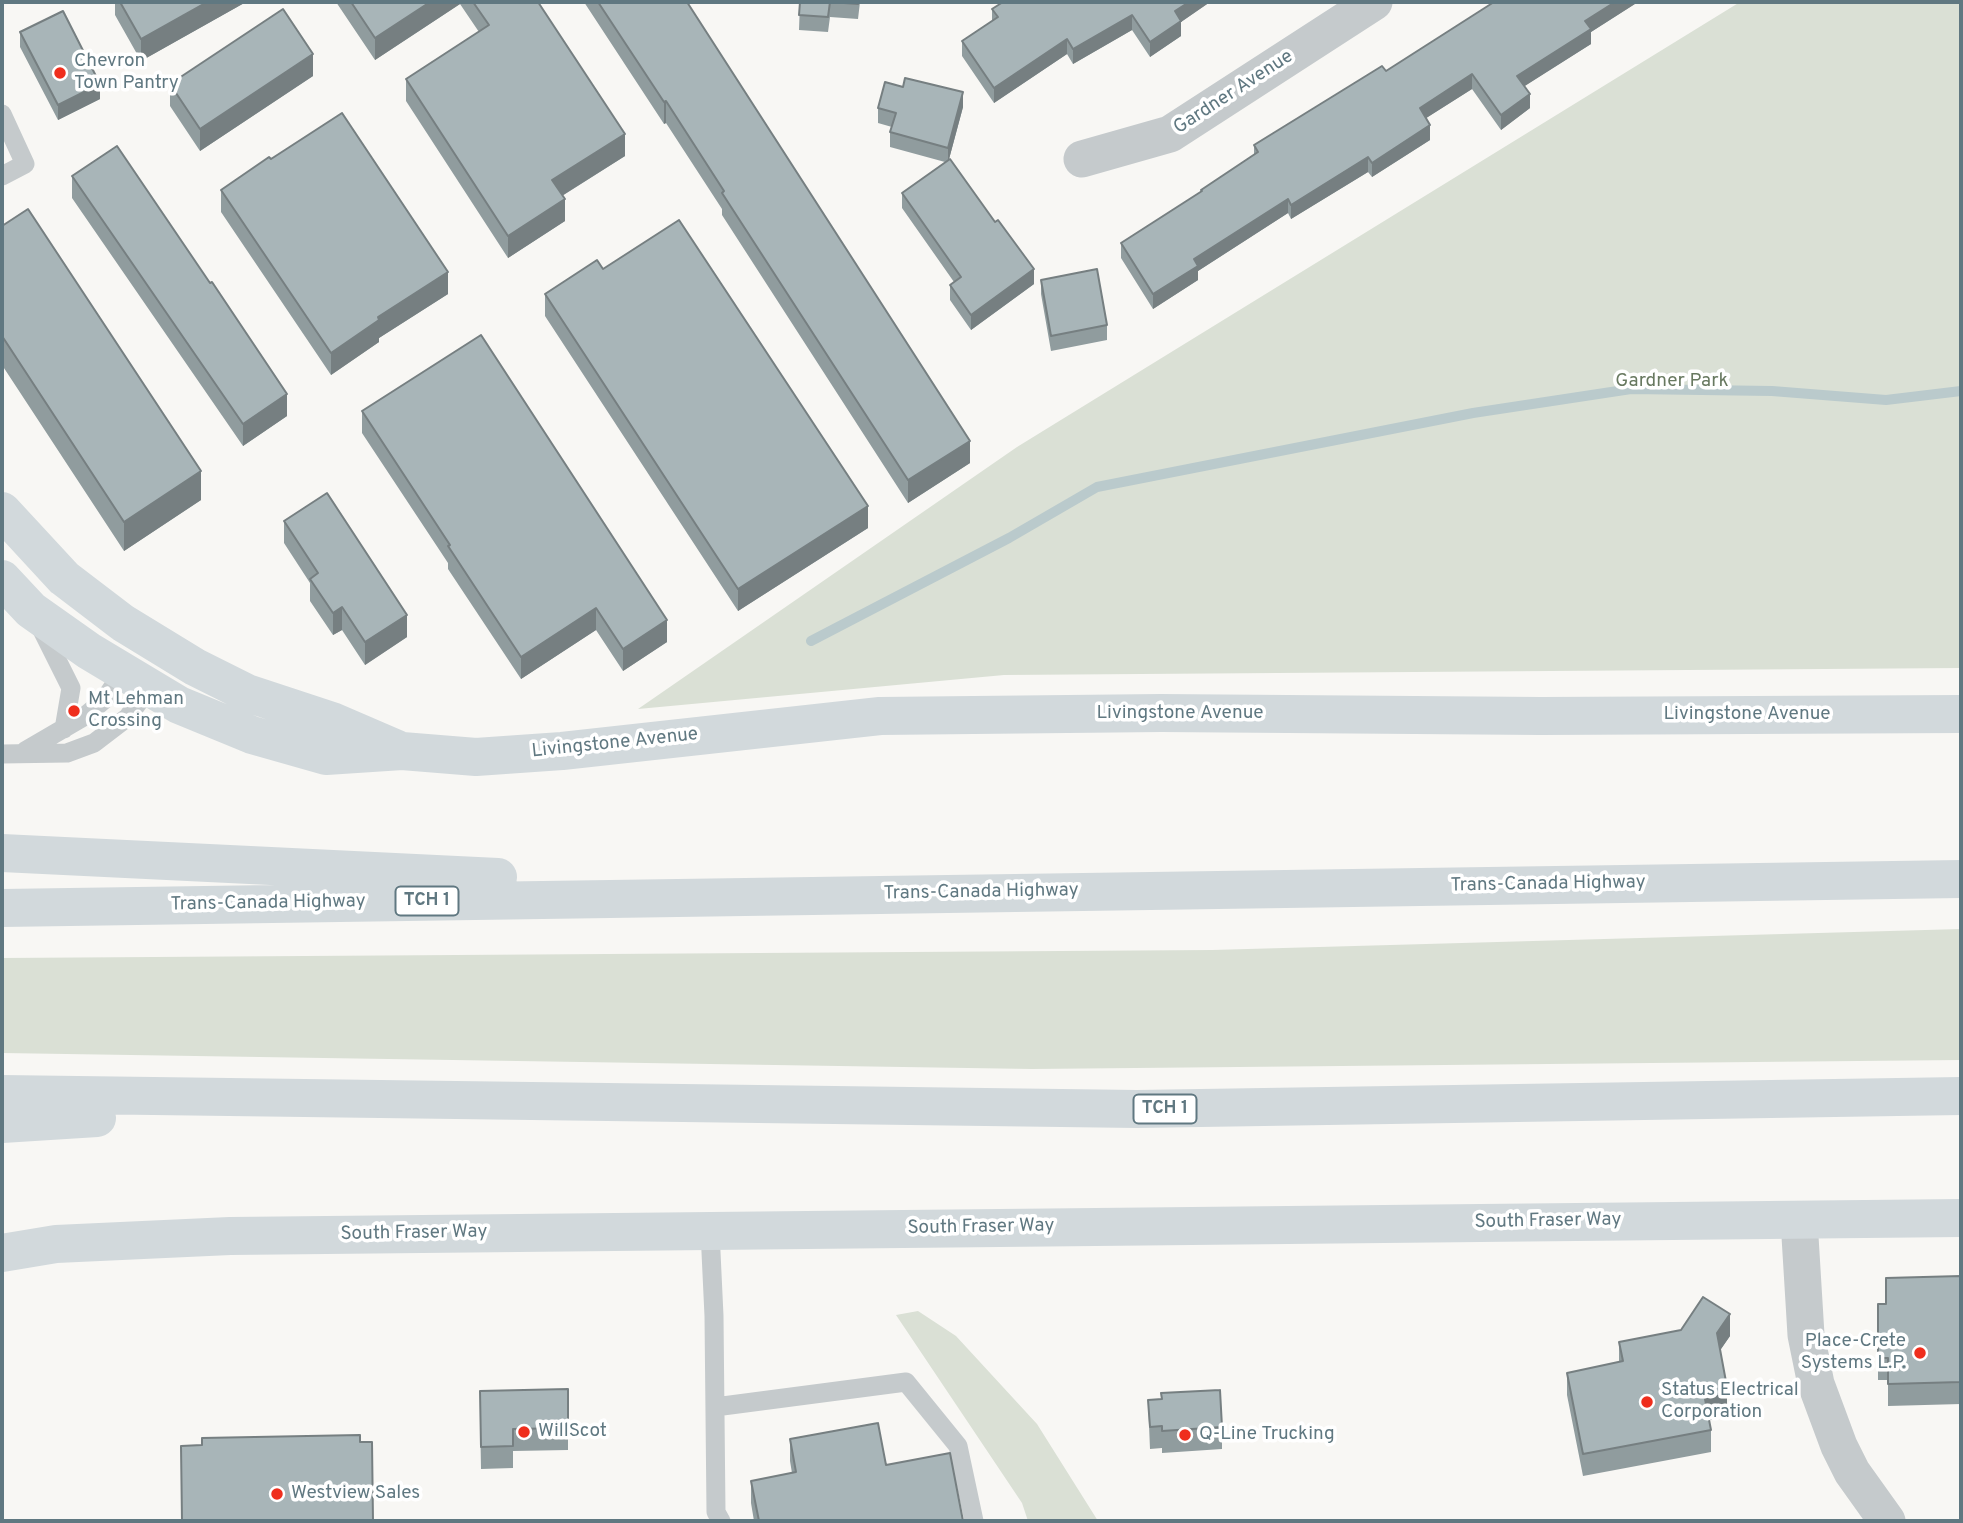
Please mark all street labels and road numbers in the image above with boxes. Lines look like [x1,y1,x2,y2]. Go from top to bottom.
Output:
street label: Gardner Avenue [1170,46,1298,140]
street label: Livingstone Avenue [1096,703,1264,725]
street label: Livingstone Avenue [1663,704,1831,726]
street label: Livingstone Avenue [531,724,699,764]
street label: Trans-Canada Highway [1450,872,1646,898]
street label: Trans-Canada Highway [883,880,1079,906]
road number: TCH 1 [396,887,458,916]
street label: Trans-Canada Highway [170,891,366,917]
road number: TCH 1 [1134,1094,1196,1124]
street label: South Fraser Way [1474,1209,1622,1235]
street label: South Fraser Way [907,1215,1055,1241]
street label: South Fraser Way [340,1221,488,1247]

